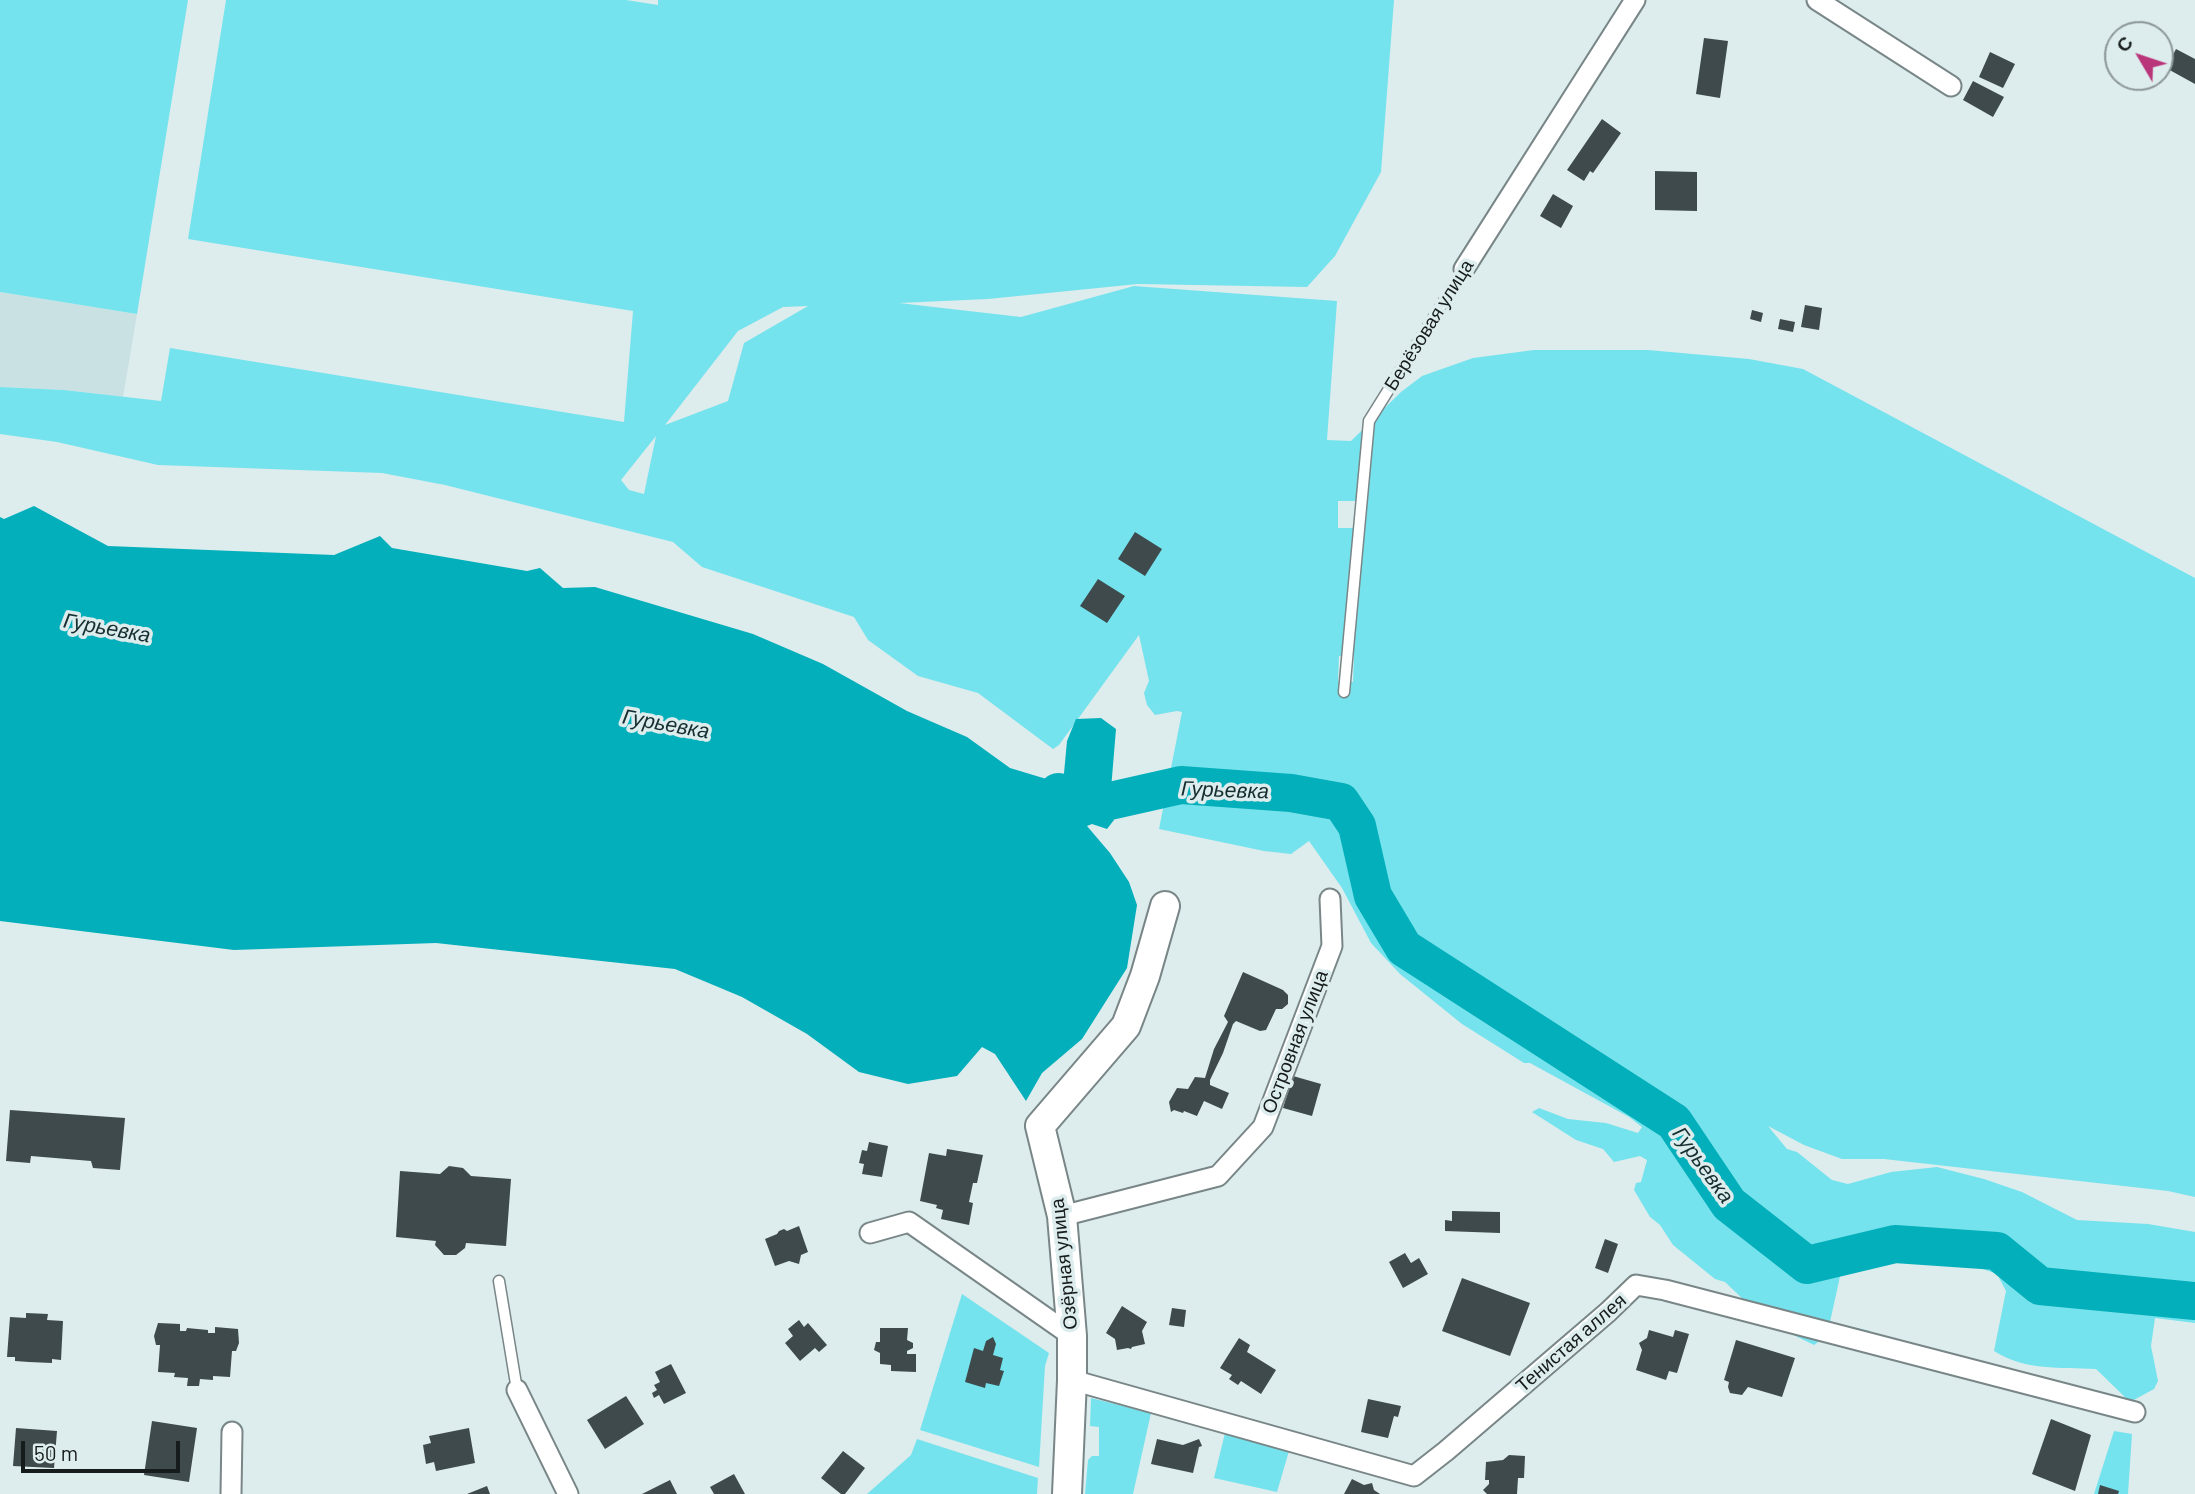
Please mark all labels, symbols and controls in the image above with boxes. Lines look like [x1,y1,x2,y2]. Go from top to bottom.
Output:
north arrow [2104,21,2174,91]
text: С [2111,31,2137,56]
street label: Берёзовая улица [1380,255,1478,395]
water label: Гурьевка [62,608,152,648]
water label: Гурьевка [621,704,711,744]
water label: Гурьевка [1181,776,1269,804]
street label: Островная улица [1257,967,1333,1117]
water label: Гурьевка [1667,1122,1739,1208]
street label: Озёрная улица [1046,1197,1082,1331]
street label: Тенистая аллея [1511,1289,1631,1397]
scale bar [24,1428,184,1472]
text: 50 m [34,1440,78,1465]

